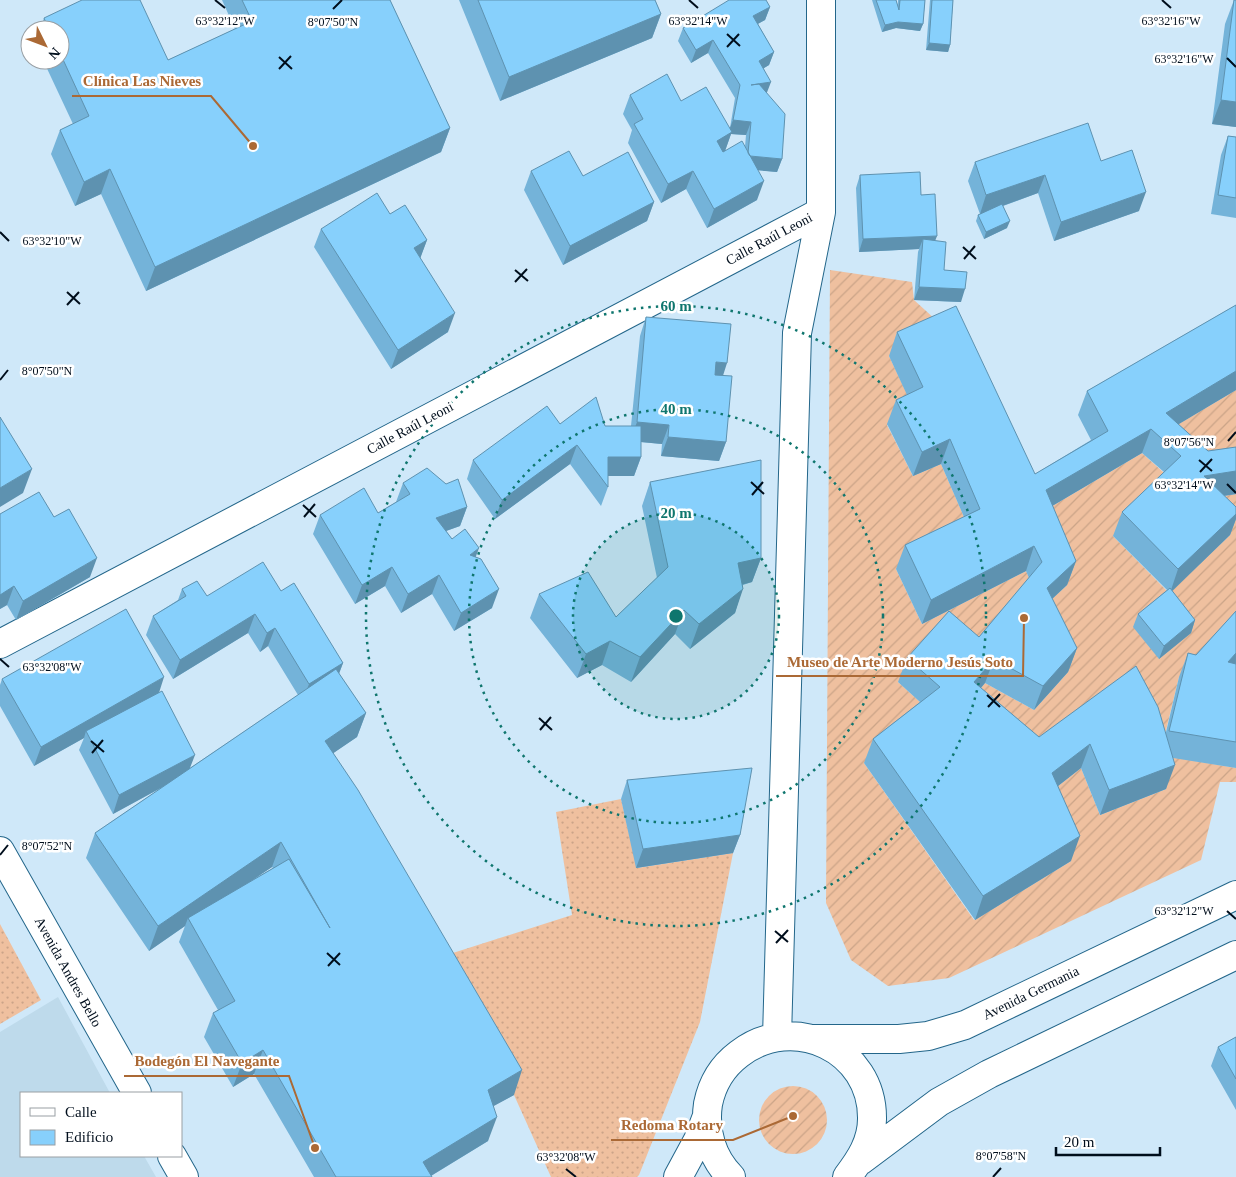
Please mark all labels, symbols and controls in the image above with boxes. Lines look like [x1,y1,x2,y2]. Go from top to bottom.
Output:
text: 63°32'12"W [195,14,255,28]
text: 63°32'14"W [668,14,728,28]
text: 63°32'16"W [1141,14,1201,28]
text: 8°07'50"N [308,15,359,29]
north arrow [20,20,70,70]
text: N [45,45,63,62]
text: 63°32'16"W [1154,52,1214,66]
callout: Clínica Las Nieves [72,66,211,96]
text: Clínica Las Nieves [83,73,201,89]
street label: Calle Raúl Leoni [723,210,815,268]
text: 63°32'10"W [22,234,82,248]
text: 60 m [660,298,692,314]
text: 8°07'50"N [22,364,73,378]
street label: Calle Raúl Leoni [364,399,456,457]
text: 40 m [660,401,692,417]
text: 8°07'56"N [1164,435,1215,449]
text: 63°32'14"W [1154,478,1214,492]
text: 20 m [660,505,692,521]
centre of rings [667,607,685,625]
callout: Museo de Arte Moderno Jesús Soto [776,646,1023,676]
text: Museo de Arte Moderno Jesús Soto [787,654,1013,670]
text: 63°32'08"W [22,660,82,674]
text: 8°07'52"N [22,839,73,853]
text: 63°32'12"W [1154,904,1214,918]
street label: Avenida Andres Bello [32,914,104,1030]
street label: Avenida Germania [980,963,1082,1023]
callout: Bodegón El Navegante [124,1046,289,1076]
text: Bodegón El Navegante [134,1053,280,1069]
legend [20,1092,182,1157]
text: Calle [65,1104,97,1120]
callout: Redoma Rotary [611,1110,733,1140]
text: Redoma Rotary [621,1117,724,1133]
scale bar [1056,1124,1160,1156]
text: Edificio [65,1129,113,1145]
text: 20 m [1064,1134,1095,1150]
text: 8°07'58"N [976,1149,1027,1163]
text: 63°32'08"W [536,1150,596,1164]

